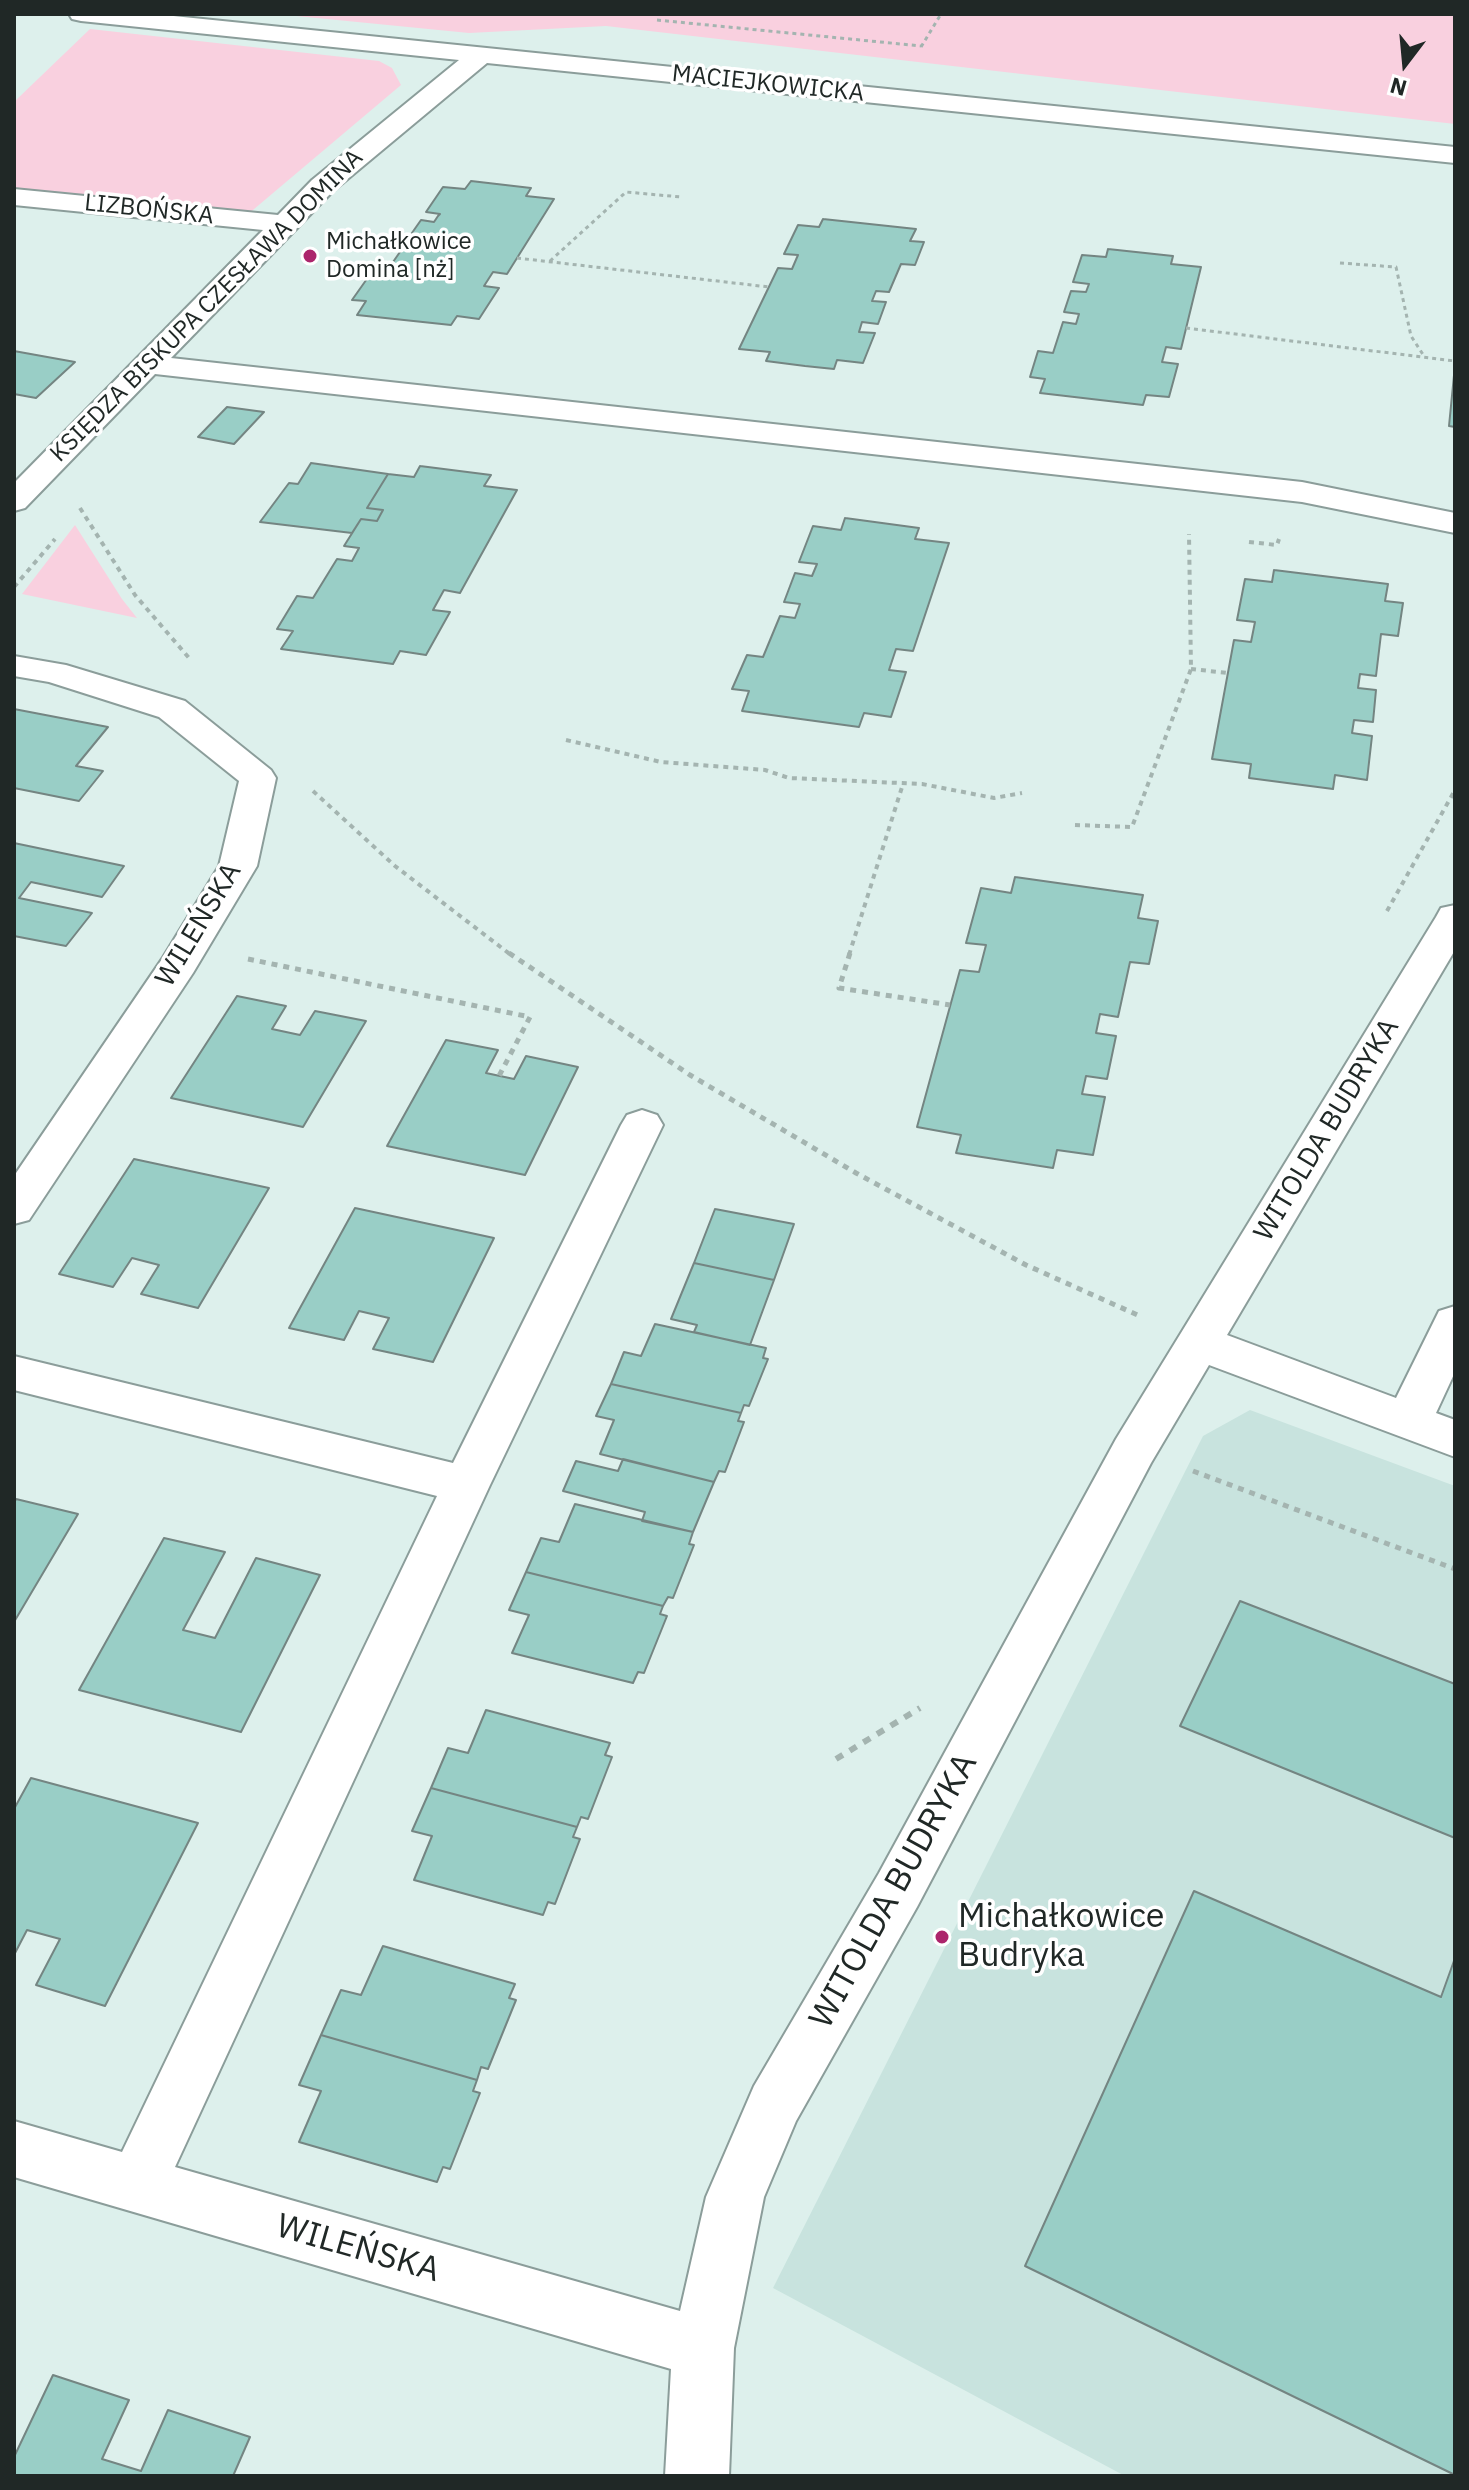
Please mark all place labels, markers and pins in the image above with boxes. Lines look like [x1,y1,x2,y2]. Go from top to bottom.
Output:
place label: Michałkowice Domina [nż] [326,228,472,284]
marker: Michałkowice Domina [nż] [301,247,319,265]
place label: Michałkowice Budryka [958,1897,1165,1976]
marker: Michałkowice Budryka [933,1928,951,1946]

